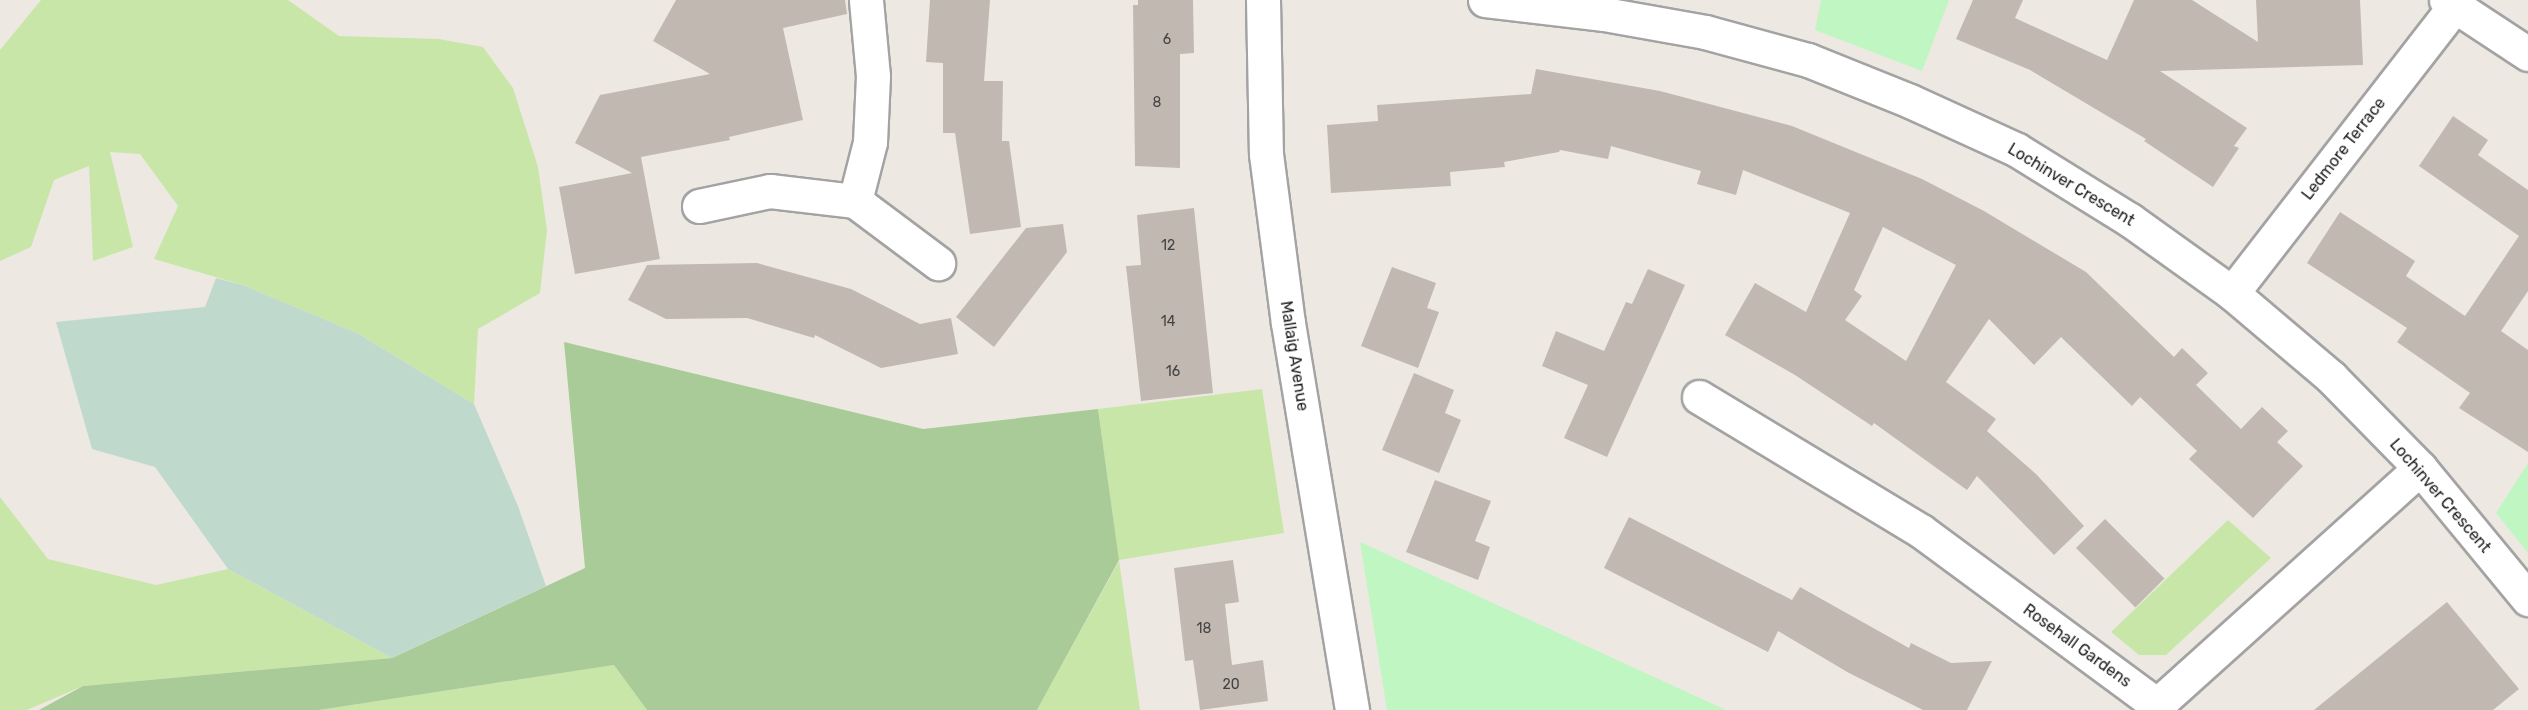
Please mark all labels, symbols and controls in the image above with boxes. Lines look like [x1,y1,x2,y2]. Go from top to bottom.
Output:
house number: 6 [1163,32,1171,48]
street label: Ledmore Terrace [2298,94,2390,204]
house number: 8 [1153,95,1161,111]
street label: Lochinver Crescent [2004,139,2138,231]
house number: 12 [1161,238,1175,254]
street label: Mallaig Avenue [1276,299,1312,413]
house number: 14 [1161,314,1175,330]
house number: 16 [1166,364,1180,380]
street label: Lochinver Crescent [2385,435,2495,557]
street label: Rosehall Gardens [2019,600,2135,692]
house number: 18 [1197,621,1211,637]
house number: 20 [1222,677,1240,693]

